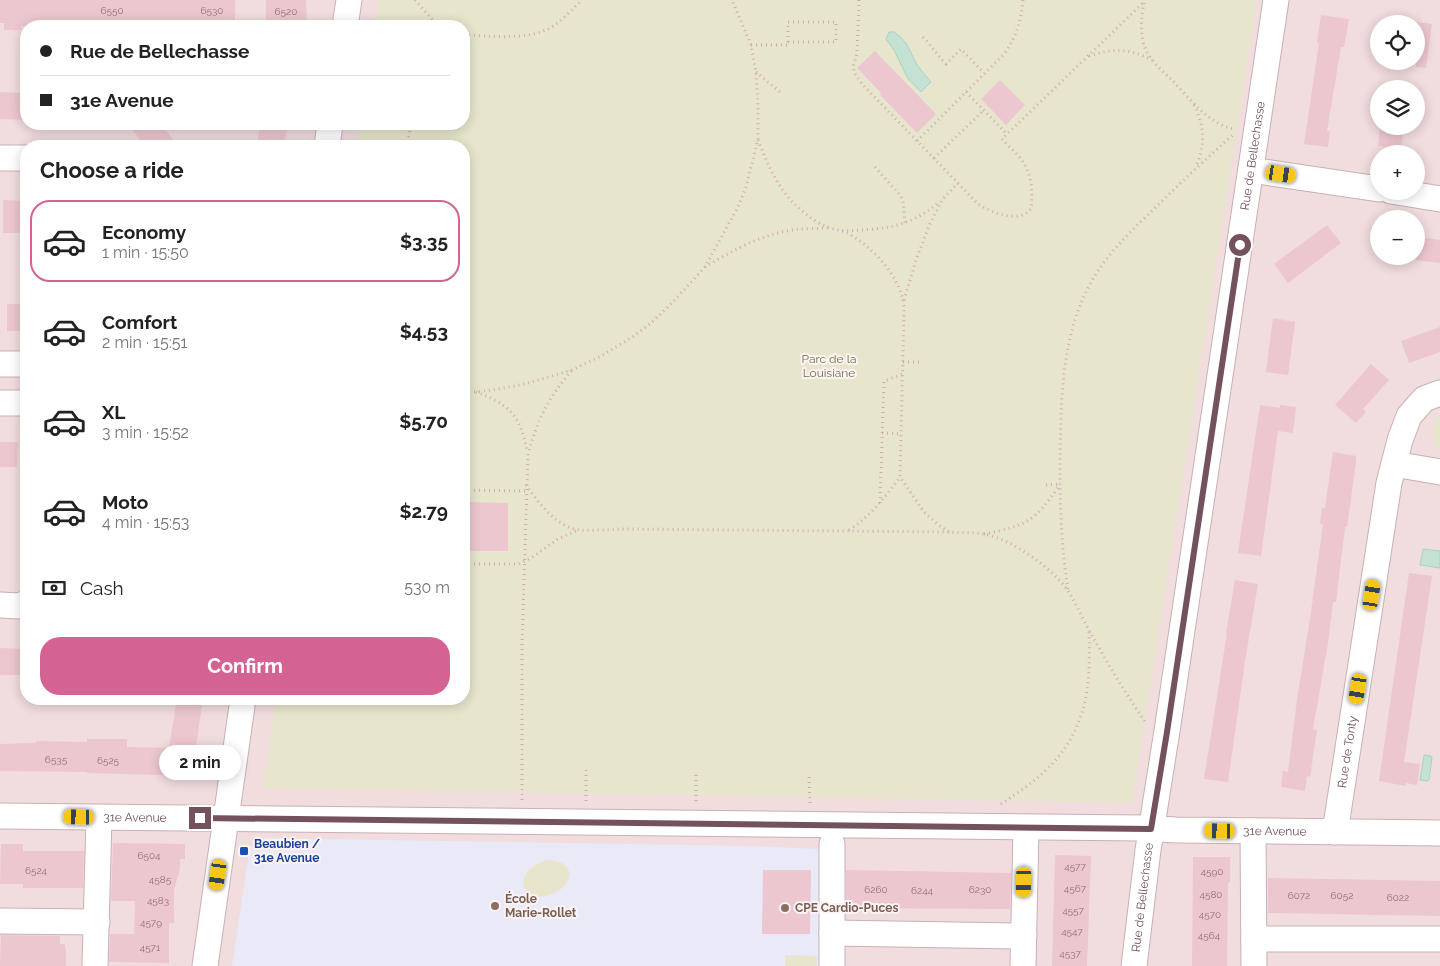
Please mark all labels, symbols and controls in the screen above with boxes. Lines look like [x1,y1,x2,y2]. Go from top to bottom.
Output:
house number: 6550 [100,5,124,16]
house number: 6530 [201,5,223,16]
house number: 6520 [275,6,297,17]
map controls [1370,15,1425,265]
button: locate [1370,15,1425,70]
text: Rue de Bellechasse [70,40,249,62]
button: layers [1370,80,1425,135]
text: 31e Avenue [70,89,174,111]
street label: Rue de Bellechasse [1238,100,1268,211]
button: + [1370,145,1425,200]
text: Choose a ride [40,157,184,183]
car [1265,164,1296,184]
button: − [1370,210,1425,265]
icon: car [42,219,87,264]
text: Economy [102,221,186,243]
text: $3.35 [400,230,448,252]
route start [1229,234,1251,256]
text: 1 min · 15:50 [102,243,189,262]
icon: car [42,309,87,354]
text: Comfort [102,311,177,333]
text: $4.53 [400,320,448,342]
text: 2 min · 15:51 [102,333,187,352]
park label: Parc de la Louisiane [802,352,856,380]
icon: car [42,399,87,444]
text: XL [102,401,125,423]
text: $5.70 [399,410,448,432]
text: 3 min · 15:52 [102,423,189,442]
icon: car [42,489,87,534]
text: Moto [102,491,148,513]
text: $2.79 [399,500,448,522]
text: 4 min · 15:53 [102,513,189,532]
icon: cash [40,574,68,602]
text: Cash [80,577,124,599]
text: 530 m [404,578,450,597]
car [1362,579,1381,611]
button: Confirm [40,637,450,695]
car [1348,673,1367,705]
street label: Rue de Tonty [1335,714,1360,789]
callout: 2 min [159,746,241,780]
text: 2 min [179,753,221,772]
house number: 6535 [45,754,68,765]
house number: 6525 [97,755,120,766]
route end [189,807,211,829]
car [63,809,94,825]
street label: 31e Avenue [103,810,167,825]
car [1204,823,1235,839]
street label: 31e Avenue [1243,824,1307,838]
place label: Beaubien / 31e Avenue [254,837,321,865]
street label: Rue de Bellechasse [1129,842,1156,953]
marker: Beaubien / 31e Avenue [238,845,250,857]
house number: 6504 [137,850,161,861]
car [208,859,227,891]
house number: 4577 [1064,861,1086,872]
house number: 6524 [25,865,48,876]
house number: 4590 [1201,866,1223,877]
car [1016,867,1031,897]
house number: 4585 [149,874,172,885]
house number: 4567 [1064,883,1087,894]
house number: 6260 [864,884,888,895]
house number: 6230 [969,884,991,895]
house number: 6244 [911,885,934,896]
house number: 4580 [1200,889,1222,900]
house number: 6072 [1288,890,1310,901]
house number: 6052 [1331,890,1353,901]
place label: École Marie-Rollet [505,891,577,920]
house number: 6022 [1387,892,1409,903]
house number: 4583 [147,895,169,906]
marker: École Marie-Rollet [489,900,501,912]
place label: CPE Cardio-Puces [795,901,898,915]
marker: CPE Cardio-Puces [779,902,791,914]
house number: 4557 [1062,905,1084,916]
house number: 4570 [1199,909,1221,920]
house number: 4579 [140,917,162,928]
house number: 4547 [1061,926,1083,937]
house number: 4564 [1198,930,1221,941]
house number: 4571 [140,942,161,953]
house number: 4537 [1059,948,1081,959]

